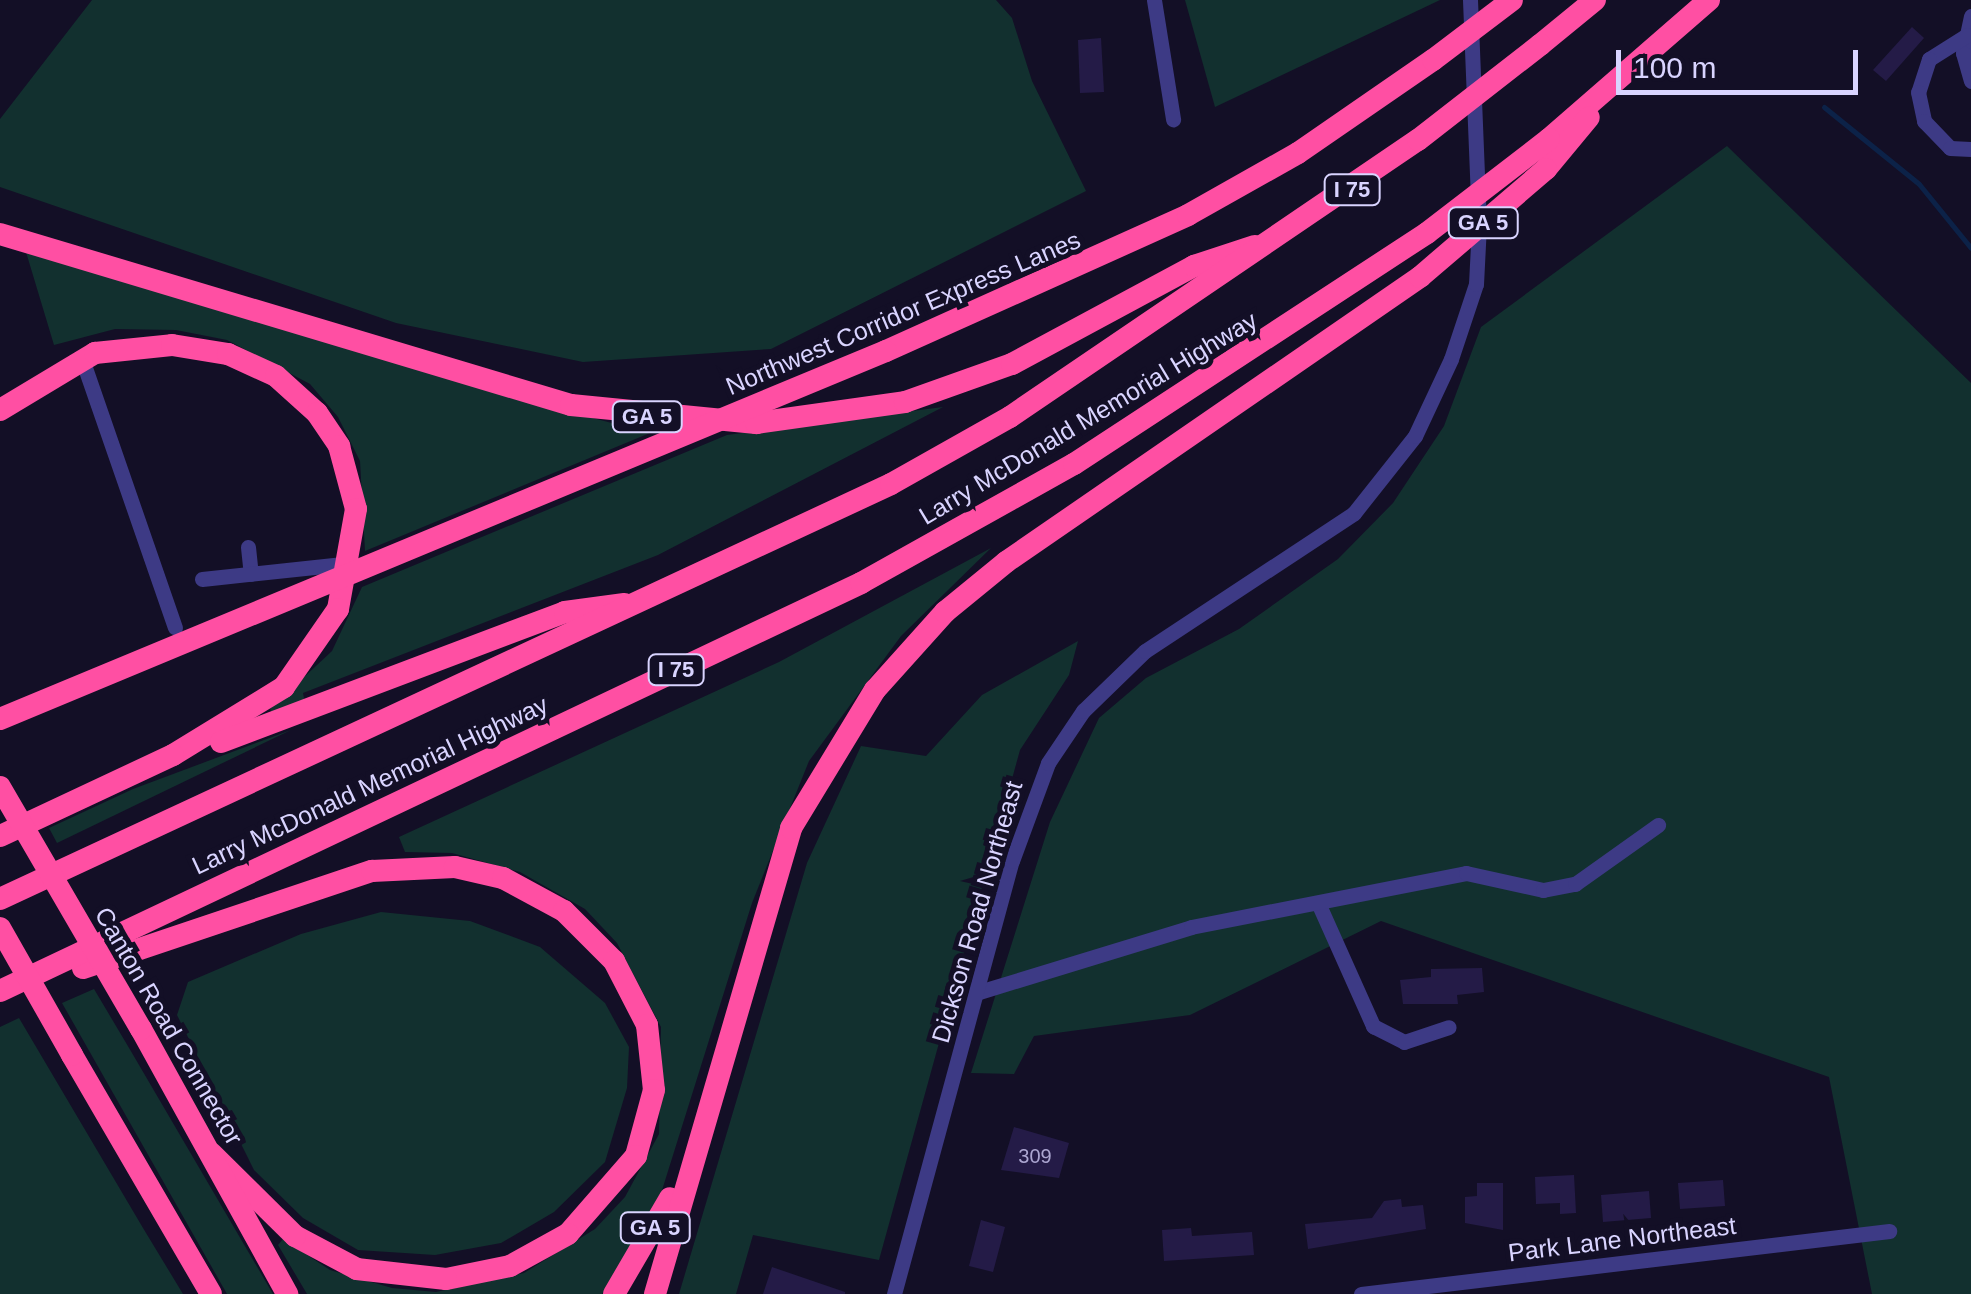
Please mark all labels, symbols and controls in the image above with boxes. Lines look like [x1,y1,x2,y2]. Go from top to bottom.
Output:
scale bar [1621,30,1864,92]
text: 100 m [1633,51,1716,84]
road number: I 75 [1322,173,1382,207]
road number: GA 5 [1446,206,1520,240]
street label: Northwest Corridor Express Lanes [721,225,1085,401]
street label: Larry McDonald Memorial Highway [914,305,1262,531]
road number: GA 5 [610,400,684,434]
road number: I 75 [646,653,706,687]
street label: Larry McDonald Memorial Highway [187,689,553,881]
street label: Dickson Road Northeast [925,778,1029,1046]
street label: Canton Road Connector [89,902,249,1150]
house number: 309 [1018,1144,1052,1168]
street label: Park Lane Northeast [1506,1210,1738,1268]
road number: GA 5 [618,1211,692,1245]

